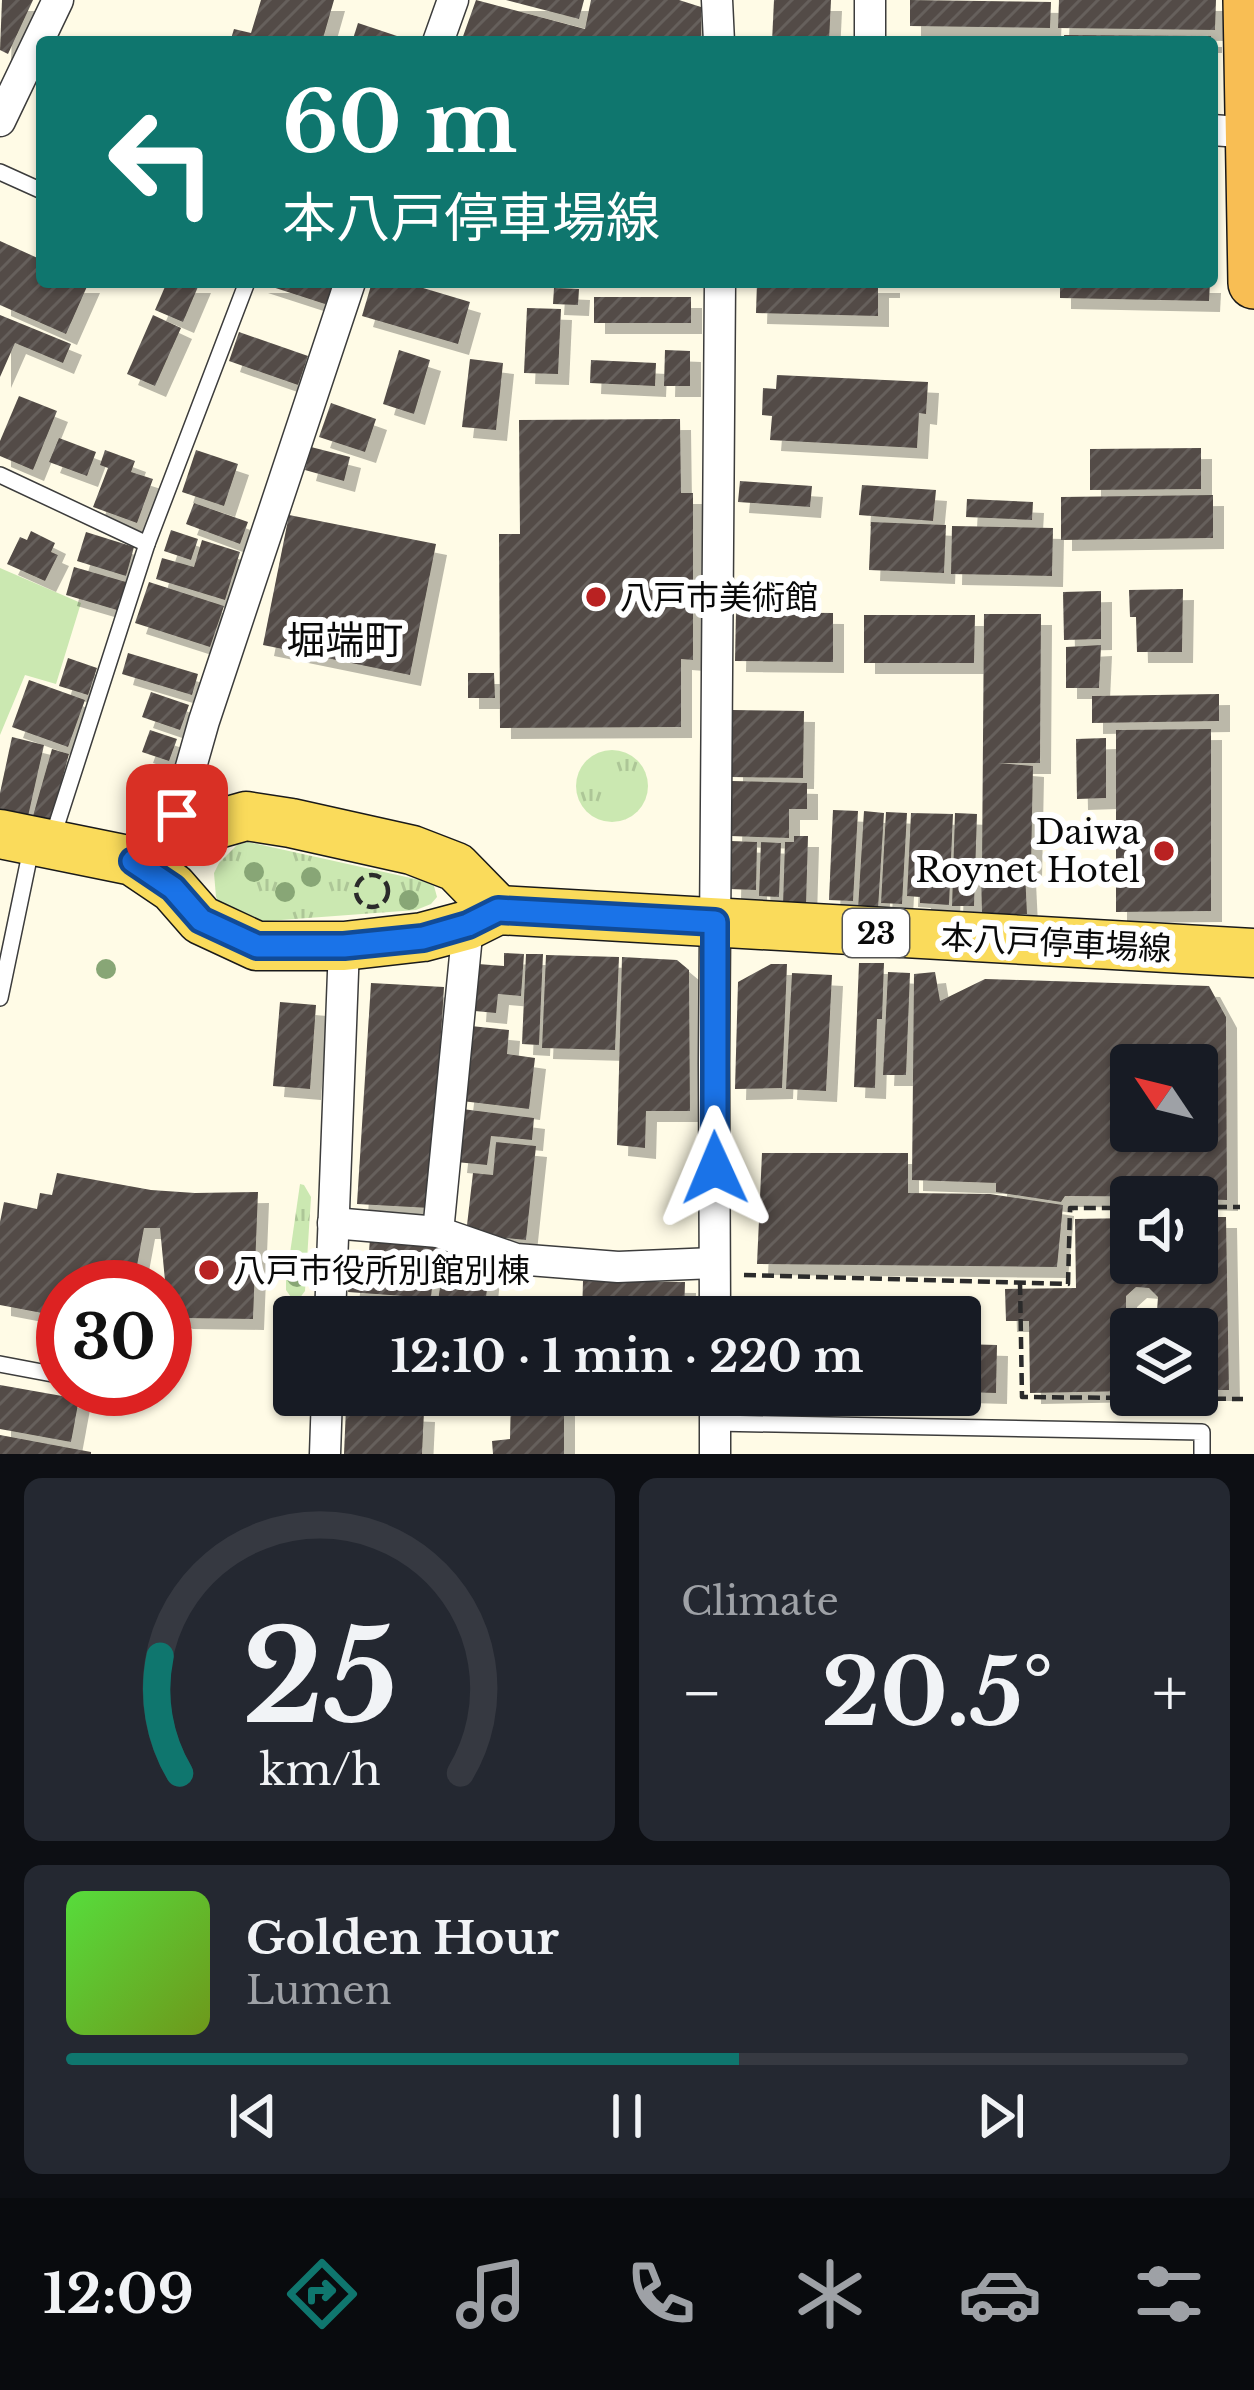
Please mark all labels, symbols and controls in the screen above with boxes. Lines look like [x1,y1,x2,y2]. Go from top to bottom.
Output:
text: 60 m [282,71,517,175]
icon: left [84,84,240,240]
text: 本八戸停車場線 [282,185,660,252]
place label: 八戸市美術館 [620,577,818,618]
marker: 八戸市美術館 [583,584,609,610]
district label: 堀端町 [286,616,404,665]
pin [126,764,228,866]
icon: arrive [144,782,210,848]
place label: Daiwa Roynet Hotel [915,812,1141,891]
marker: Daiwa Roynet Hotel [1151,838,1177,864]
road number: 23 [843,909,909,957]
street label: 本八戸停車場線 [940,916,1172,970]
north arrow [1110,1044,1218,1152]
map controls [1110,1044,1218,1416]
position arrow [652,1105,778,1231]
button: sound [1110,1176,1218,1284]
place label: 八戸市役所別館別棟 [233,1250,530,1291]
marker: 八戸市役所別館別棟 [196,1257,222,1283]
speed limit sign: 30 [36,1260,192,1416]
button: layers [1110,1308,1218,1416]
text: 12:10 · 1 min · 220 m [390,1328,864,1384]
text: Climate [681,1577,839,1626]
text: 25 [242,1601,397,1756]
text: 20.5° [821,1638,1053,1749]
text: − [681,1652,723,1734]
text: + [1152,1652,1188,1734]
text: km/h [259,1742,380,1796]
text: Golden Hour [246,1910,559,1966]
text: Lumen [246,1966,392,2015]
icon: previous [220,2083,286,2149]
icon: pause [594,2083,660,2149]
icon: next [968,2083,1034,2149]
icon: directions [280,2252,364,2336]
icon: music [449,2252,533,2336]
icon: phone [619,2252,703,2336]
icon: climate [788,2252,872,2336]
icon: car [958,2252,1042,2336]
icon: filters [1127,2252,1211,2336]
text: 12:09 [43,2261,194,2328]

